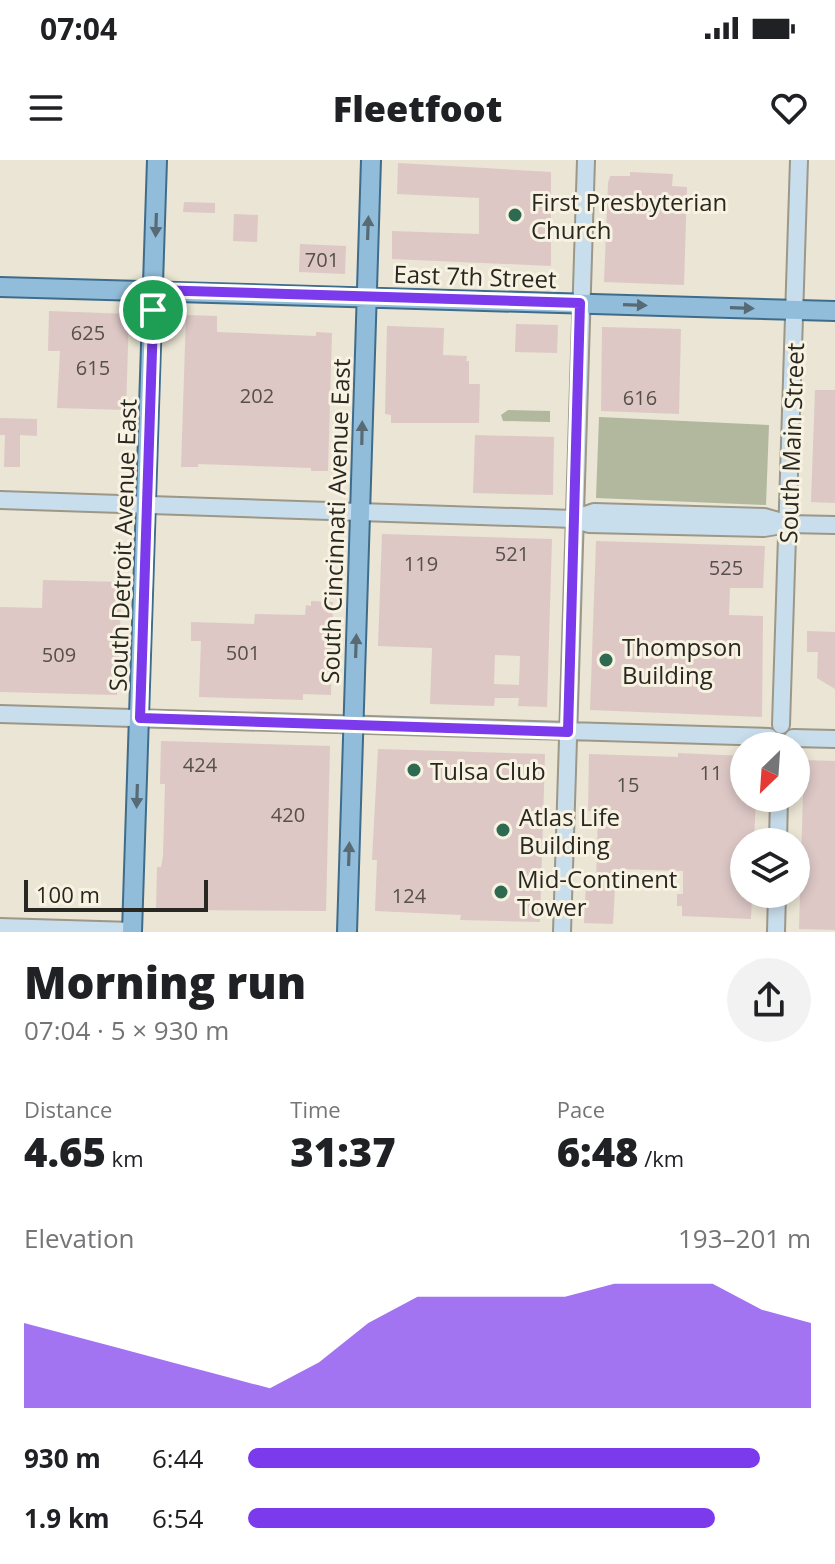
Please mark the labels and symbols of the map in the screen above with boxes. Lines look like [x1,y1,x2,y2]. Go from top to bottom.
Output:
place label: First Presbyterian Church [531,185,727,246]
marker: First Presbyterian Church [506,206,524,224]
one-way arrow [149,213,162,238]
one-way arrow [362,215,375,240]
house number: 701 [305,246,339,273]
street label: East 7th Street [393,257,557,295]
pin [119,276,187,344]
one-way arrow [623,298,648,311]
one-way arrow [730,302,755,314]
house number: 625 [71,319,105,346]
street label: South Main Street [771,342,811,544]
house number: 615 [76,354,110,381]
street label: South Cincinnati Avenue East [313,358,357,684]
house number: 202 [240,382,274,409]
house number: 616 [623,384,657,411]
street label: South Detroit Avenue East [100,398,144,692]
one-way arrow [356,420,369,445]
house number: 521 [495,540,529,567]
house number: 119 [404,550,438,577]
house number: 525 [709,554,743,581]
place label: Thompson Building [622,630,742,691]
one-way arrow [349,633,362,658]
house number: 501 [226,639,260,666]
house number: 509 [42,641,76,668]
marker: Thompson Building [597,651,615,669]
north arrow [730,732,810,812]
house number: 424 [183,751,218,778]
place label: Tulsa Club [430,754,546,787]
house number: 11 [700,759,722,786]
marker: Tulsa Club [405,761,423,779]
house number: 15 [617,771,639,798]
one-way arrow [131,784,144,809]
place label: Atlas Life Building [519,800,620,861]
house number: 420 [271,801,305,828]
marker: Atlas Life Building [494,821,512,839]
one-way arrow [343,841,356,866]
place label: Mid-Continent Tower [517,862,677,923]
scale bar [24,876,208,912]
house number: 124 [392,882,427,909]
marker: Mid-Continent Tower [492,883,510,901]

